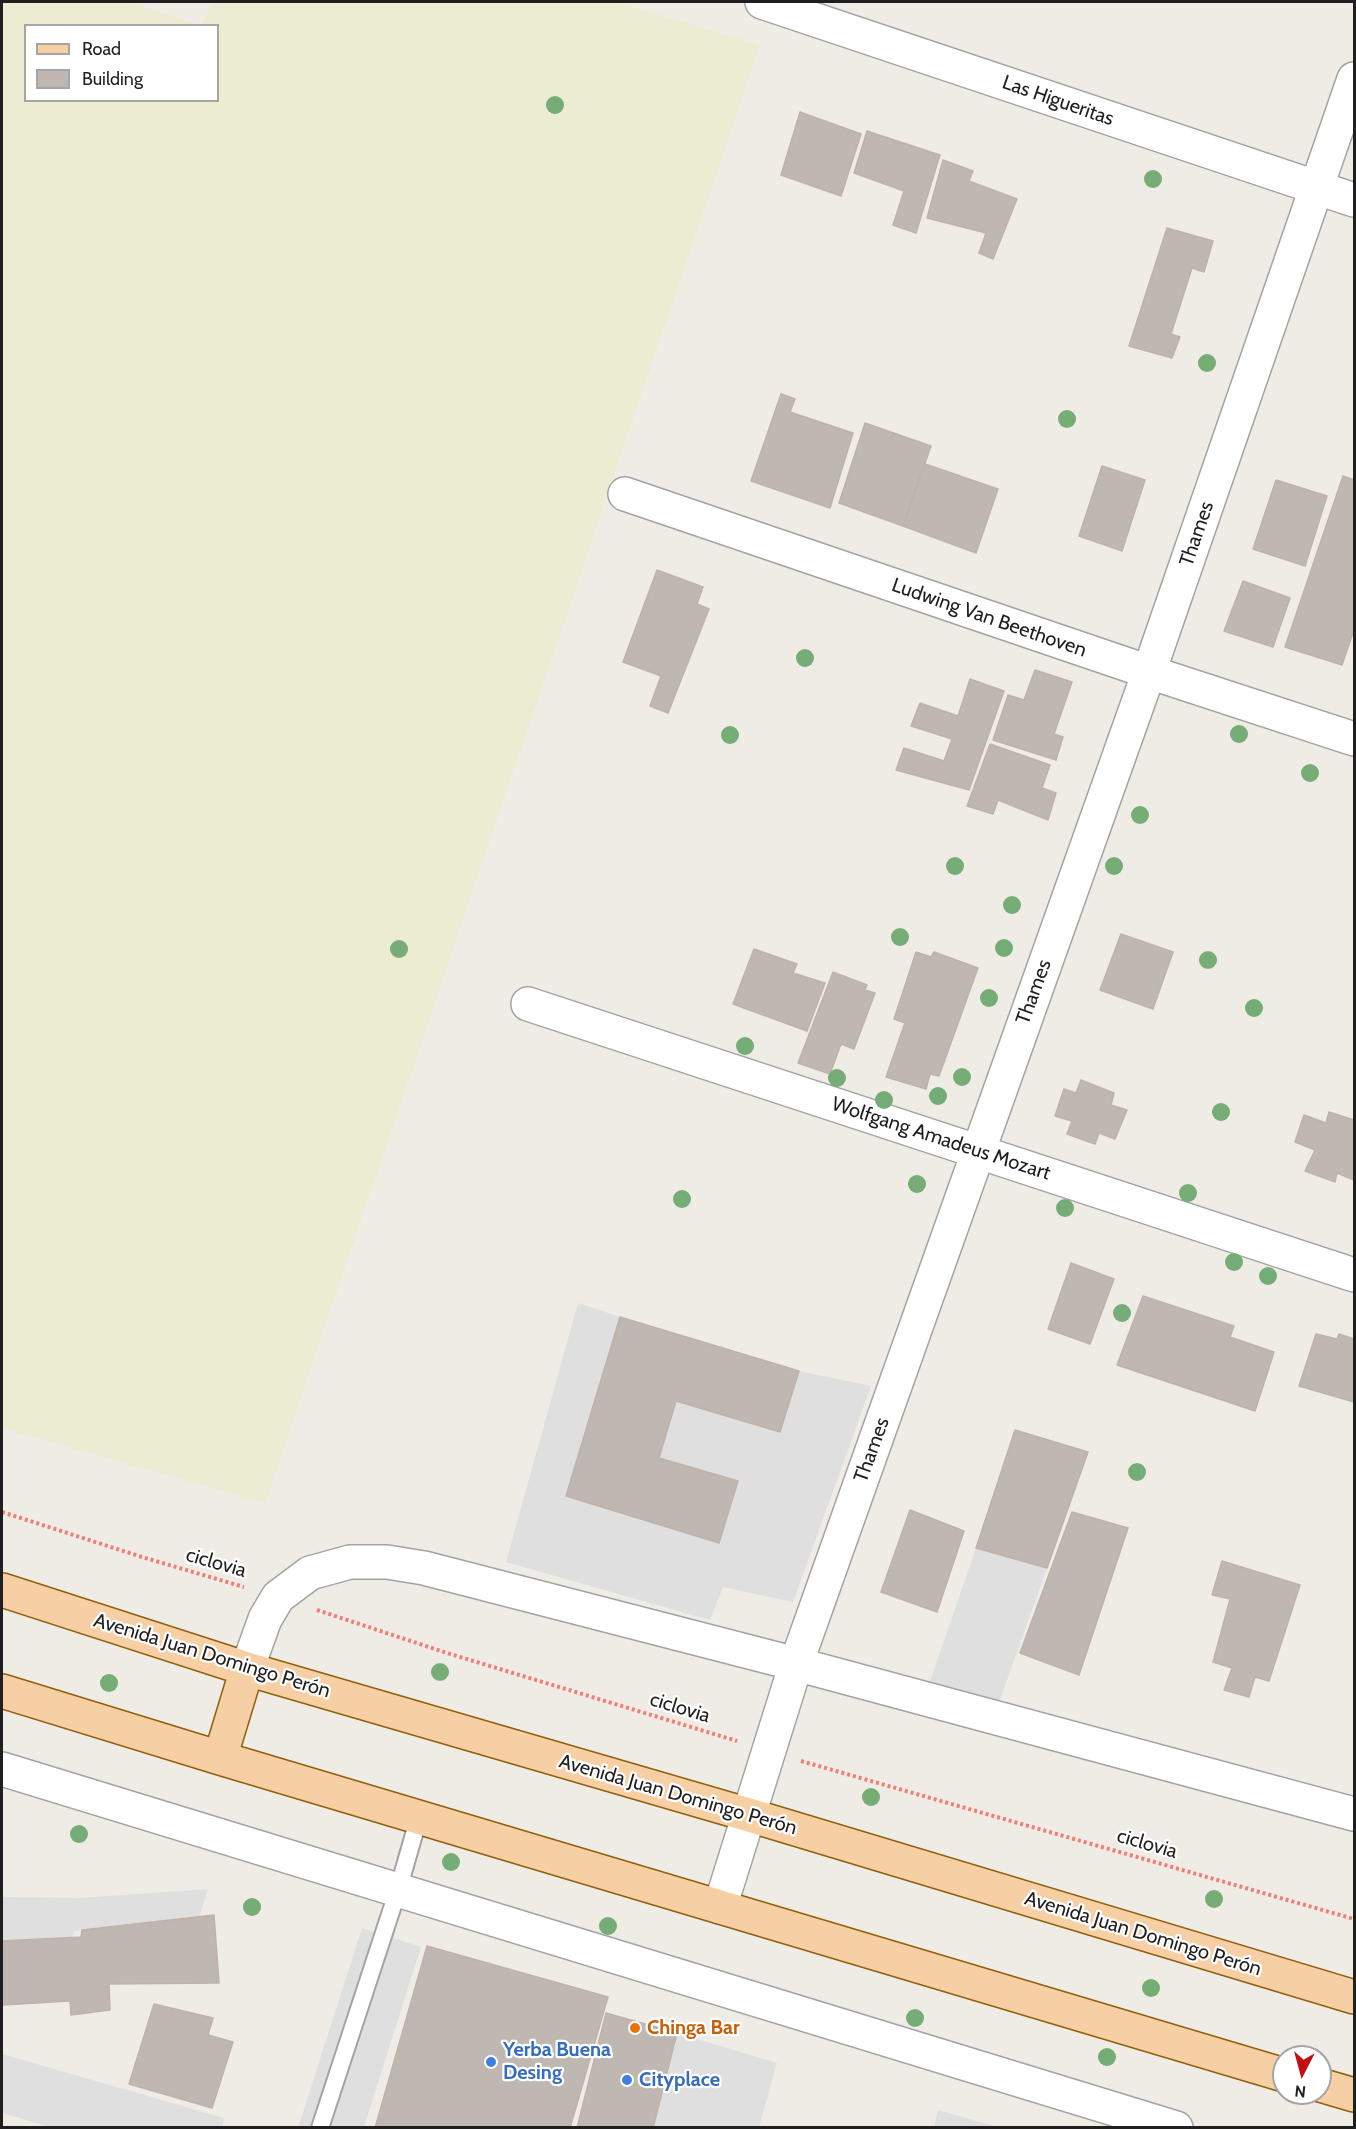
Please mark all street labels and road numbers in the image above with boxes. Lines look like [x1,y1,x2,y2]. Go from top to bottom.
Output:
street label: Las Higueritas [999,71,1117,131]
street label: Thames [1175,498,1219,570]
street label: Ludwing Van Beethoven [888,573,1090,663]
street label: Thames [1011,956,1057,1028]
street label: Wolfgang Amadeus Mozart [829,1092,1053,1186]
street label: Thames [849,1414,895,1486]
street label: ciclovia [183,1543,249,1583]
street label: Avenida Juan Domingo Perón [91,1609,333,1703]
street label: ciclovia [647,1688,713,1728]
street label: Avenida Juan Domingo Perón [556,1750,800,1840]
street label: ciclovia [1114,1824,1180,1864]
street label: Avenida Juan Domingo Perón [1022,1887,1264,1981]

